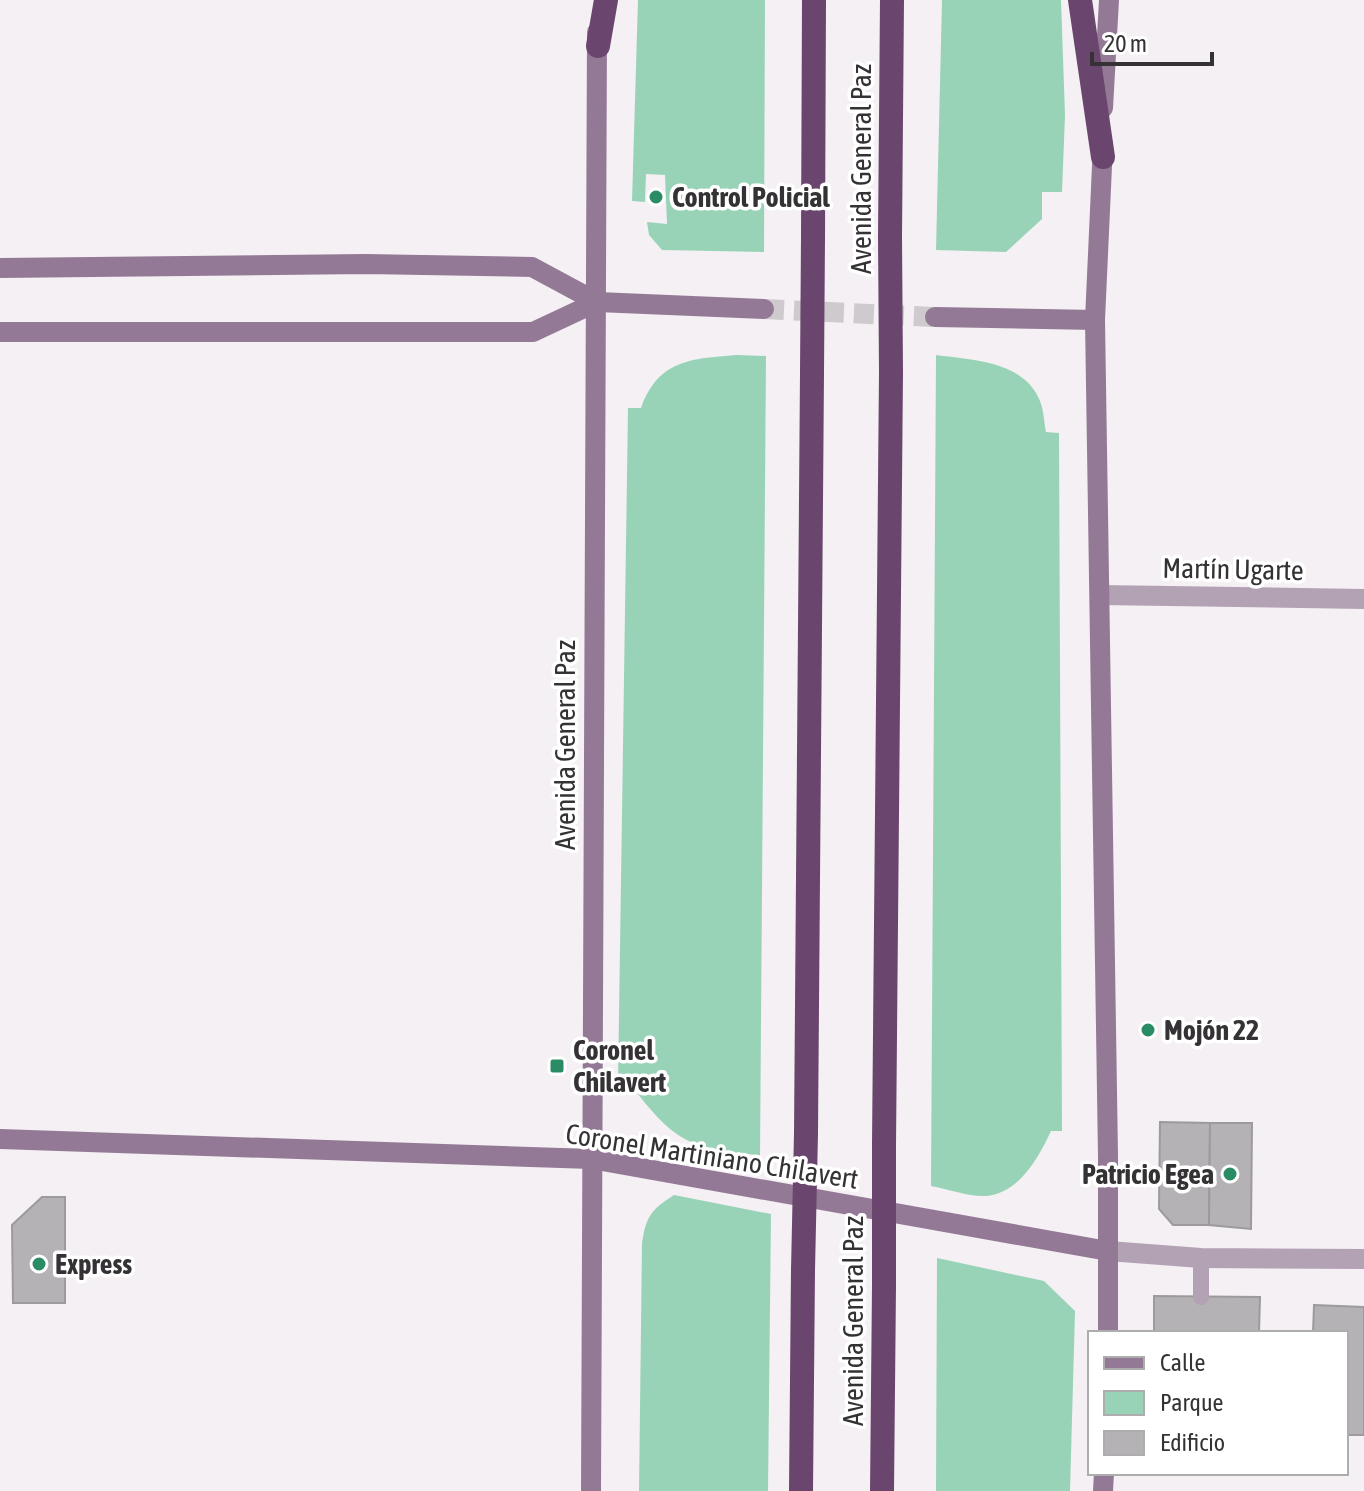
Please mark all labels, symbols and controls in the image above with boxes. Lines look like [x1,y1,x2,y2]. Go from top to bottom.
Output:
scale bar [1092,16,1212,66]
text: 20 m [1104,30,1147,57]
street label: Avenida General Paz [845,64,877,274]
place label: Control Policial [672,181,830,213]
marker: Control Policial [647,188,665,206]
street label: Martín Ugarte [1162,552,1304,586]
street label: Avenida General Paz [549,640,581,850]
place label: Mojón 22 [1164,1014,1259,1046]
marker: Mojón 22 [1139,1021,1157,1039]
place label: Coronel Chilavert [573,1034,666,1098]
marker: Coronel Chilavert [548,1057,566,1075]
street label: Coronel Martiniano Chilavert [563,1117,861,1195]
place label: Patricio Egea [1082,1158,1214,1190]
marker: Patricio Egea [1221,1165,1239,1183]
street label: Avenida General Paz [837,1216,869,1426]
place label: Express [55,1248,132,1280]
marker: Express [30,1255,48,1273]
legend [1088,1331,1348,1475]
text: Calle [1160,1349,1205,1376]
text: Parque [1160,1389,1223,1416]
text: Edificio [1160,1429,1225,1456]

